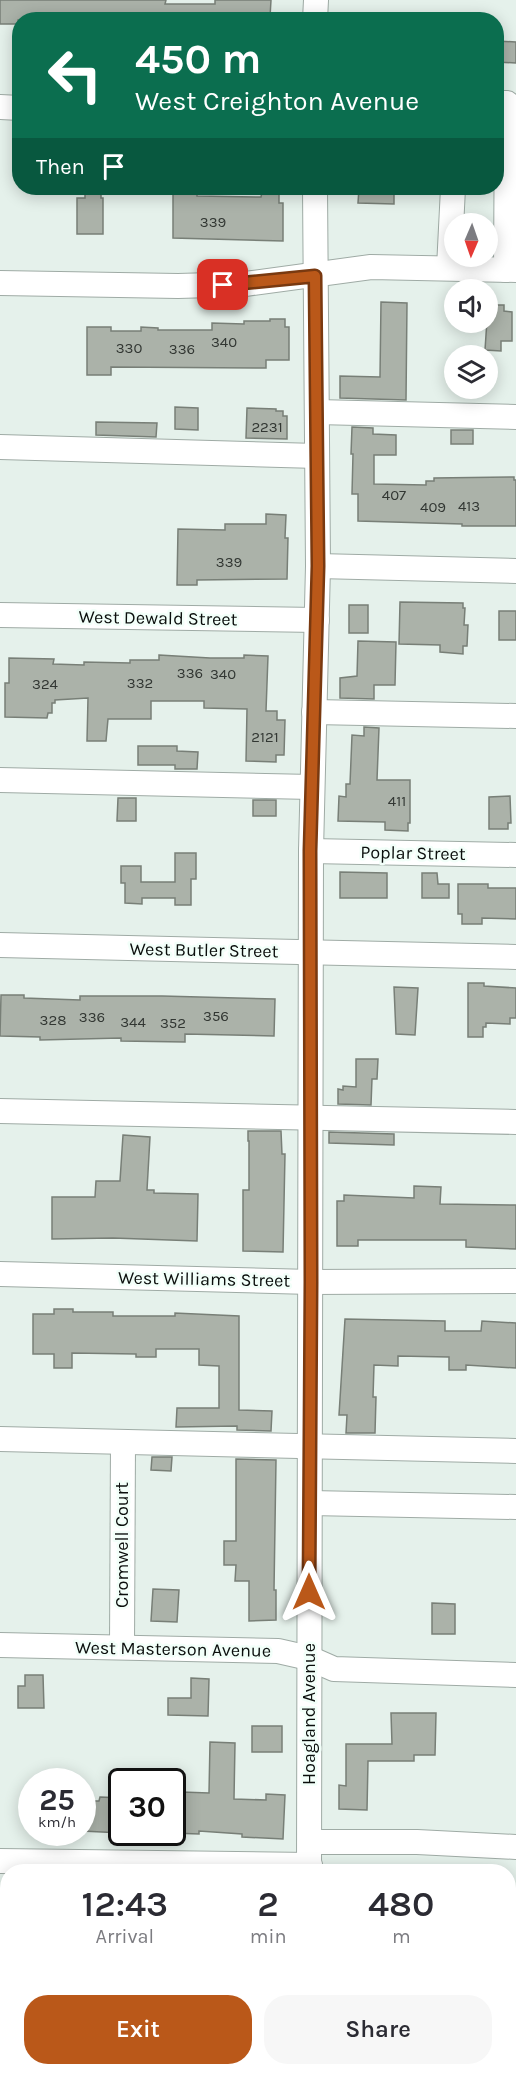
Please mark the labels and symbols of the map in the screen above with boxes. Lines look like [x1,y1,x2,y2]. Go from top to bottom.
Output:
house number: 339 [200,213,226,231]
north arrow [444,213,498,267]
pin [197,259,248,310]
house number: 340 [211,333,237,351]
house number: 330 [116,339,142,357]
house number: 336 [169,340,195,358]
house number: 2231 [251,418,283,436]
house number: 407 [382,486,406,504]
house number: 413 [458,497,480,515]
house number: 409 [420,498,446,516]
house number: 339 [216,553,242,571]
street label: West Dewald Street [78,606,238,630]
house number: 336 [177,664,203,682]
house number: 340 [210,665,236,683]
house number: 332 [127,674,153,692]
house number: 324 [32,675,59,693]
house number: 2121 [251,728,279,746]
house number: 411 [388,792,406,810]
street label: Poplar Street [360,841,466,865]
street label: West Butler Street [130,938,279,962]
house number: 356 [203,1007,229,1025]
house number: 336 [79,1008,105,1026]
house number: 328 [40,1011,66,1029]
house number: 344 [120,1013,146,1031]
house number: 352 [160,1014,186,1032]
street label: West Williams Street [118,1267,290,1292]
street label: Cromwell Court [111,1482,133,1608]
position arrow [277,1560,341,1624]
street label: West Masterson Avenue [75,1636,271,1662]
street label: Hoagland Avenue [298,1643,320,1785]
speed limit sign: 30 [108,1768,186,1846]

